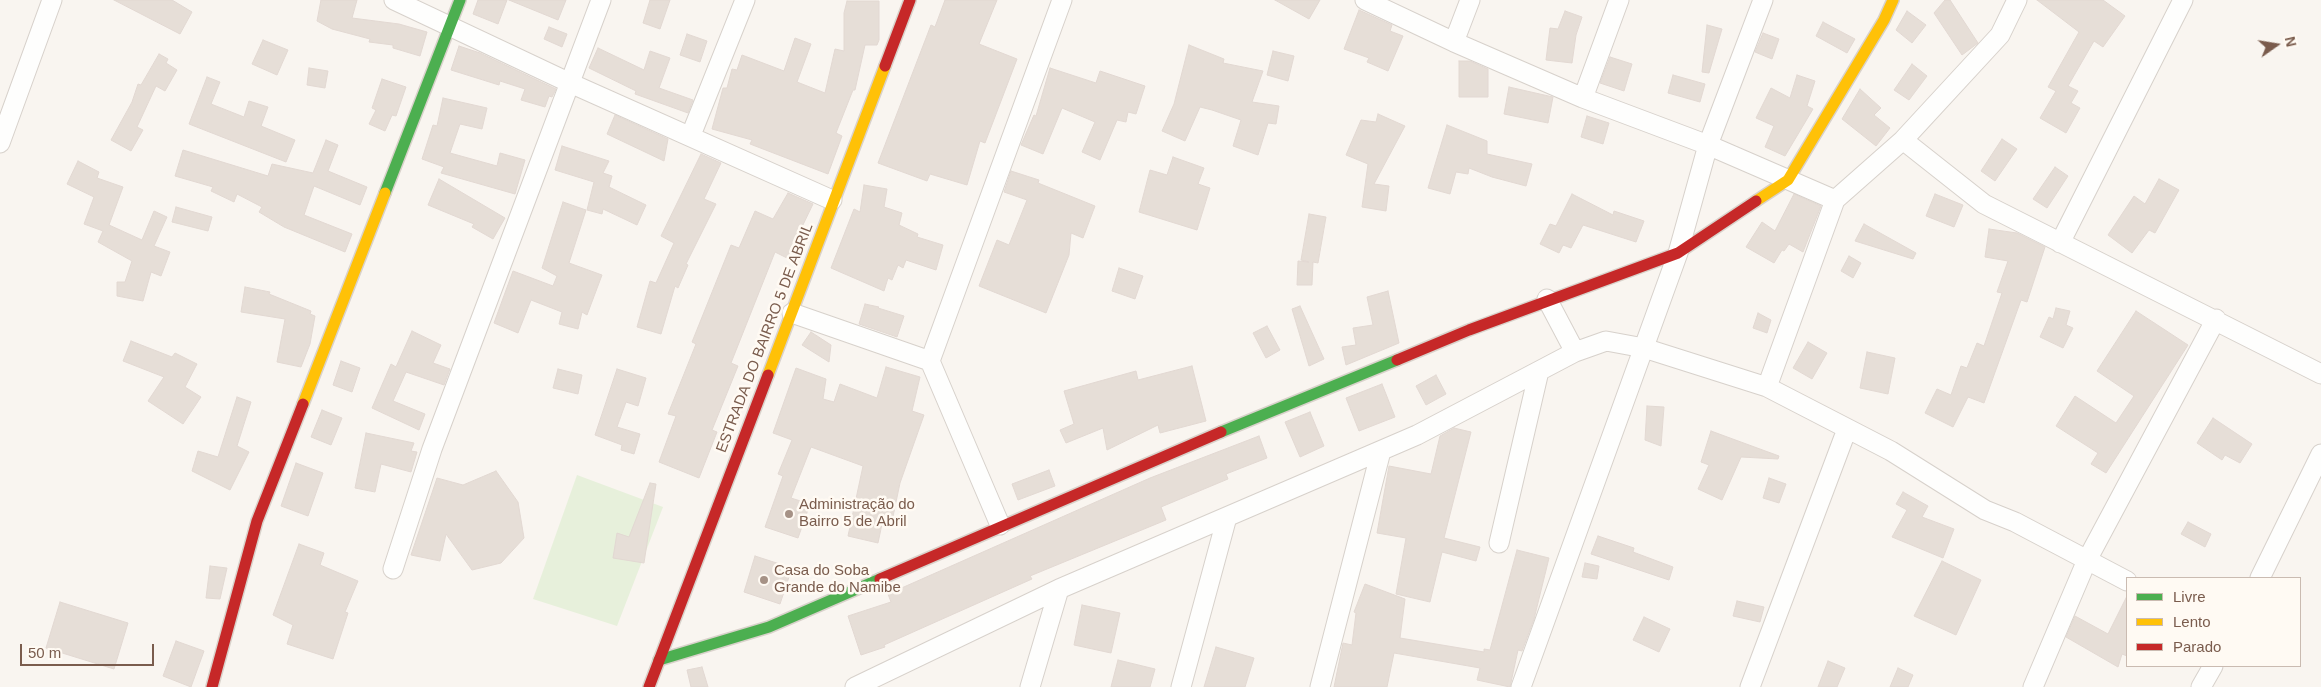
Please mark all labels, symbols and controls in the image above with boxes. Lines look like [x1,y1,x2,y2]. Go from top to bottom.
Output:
north arrow [2251,20,2301,70]
text: N [2282,35,2300,48]
street label: ESTRADA DO BAIRRO 5 DE ABRIL [713,221,817,455]
place label: Administração do Bairro 5 de Abril [799,496,915,531]
marker: Administração do Bairro 5 de Abril [783,508,795,520]
place label: Casa do Soba Grande do Namibe [774,562,901,597]
marker: Casa do Soba Grande do Namibe [758,574,770,586]
legend [2126,577,2301,667]
text: Livre [2173,588,2206,605]
text: Lento [2173,613,2211,630]
scale bar [22,634,156,666]
text: Parado [2173,638,2221,655]
text: 50 m [28,644,61,661]

